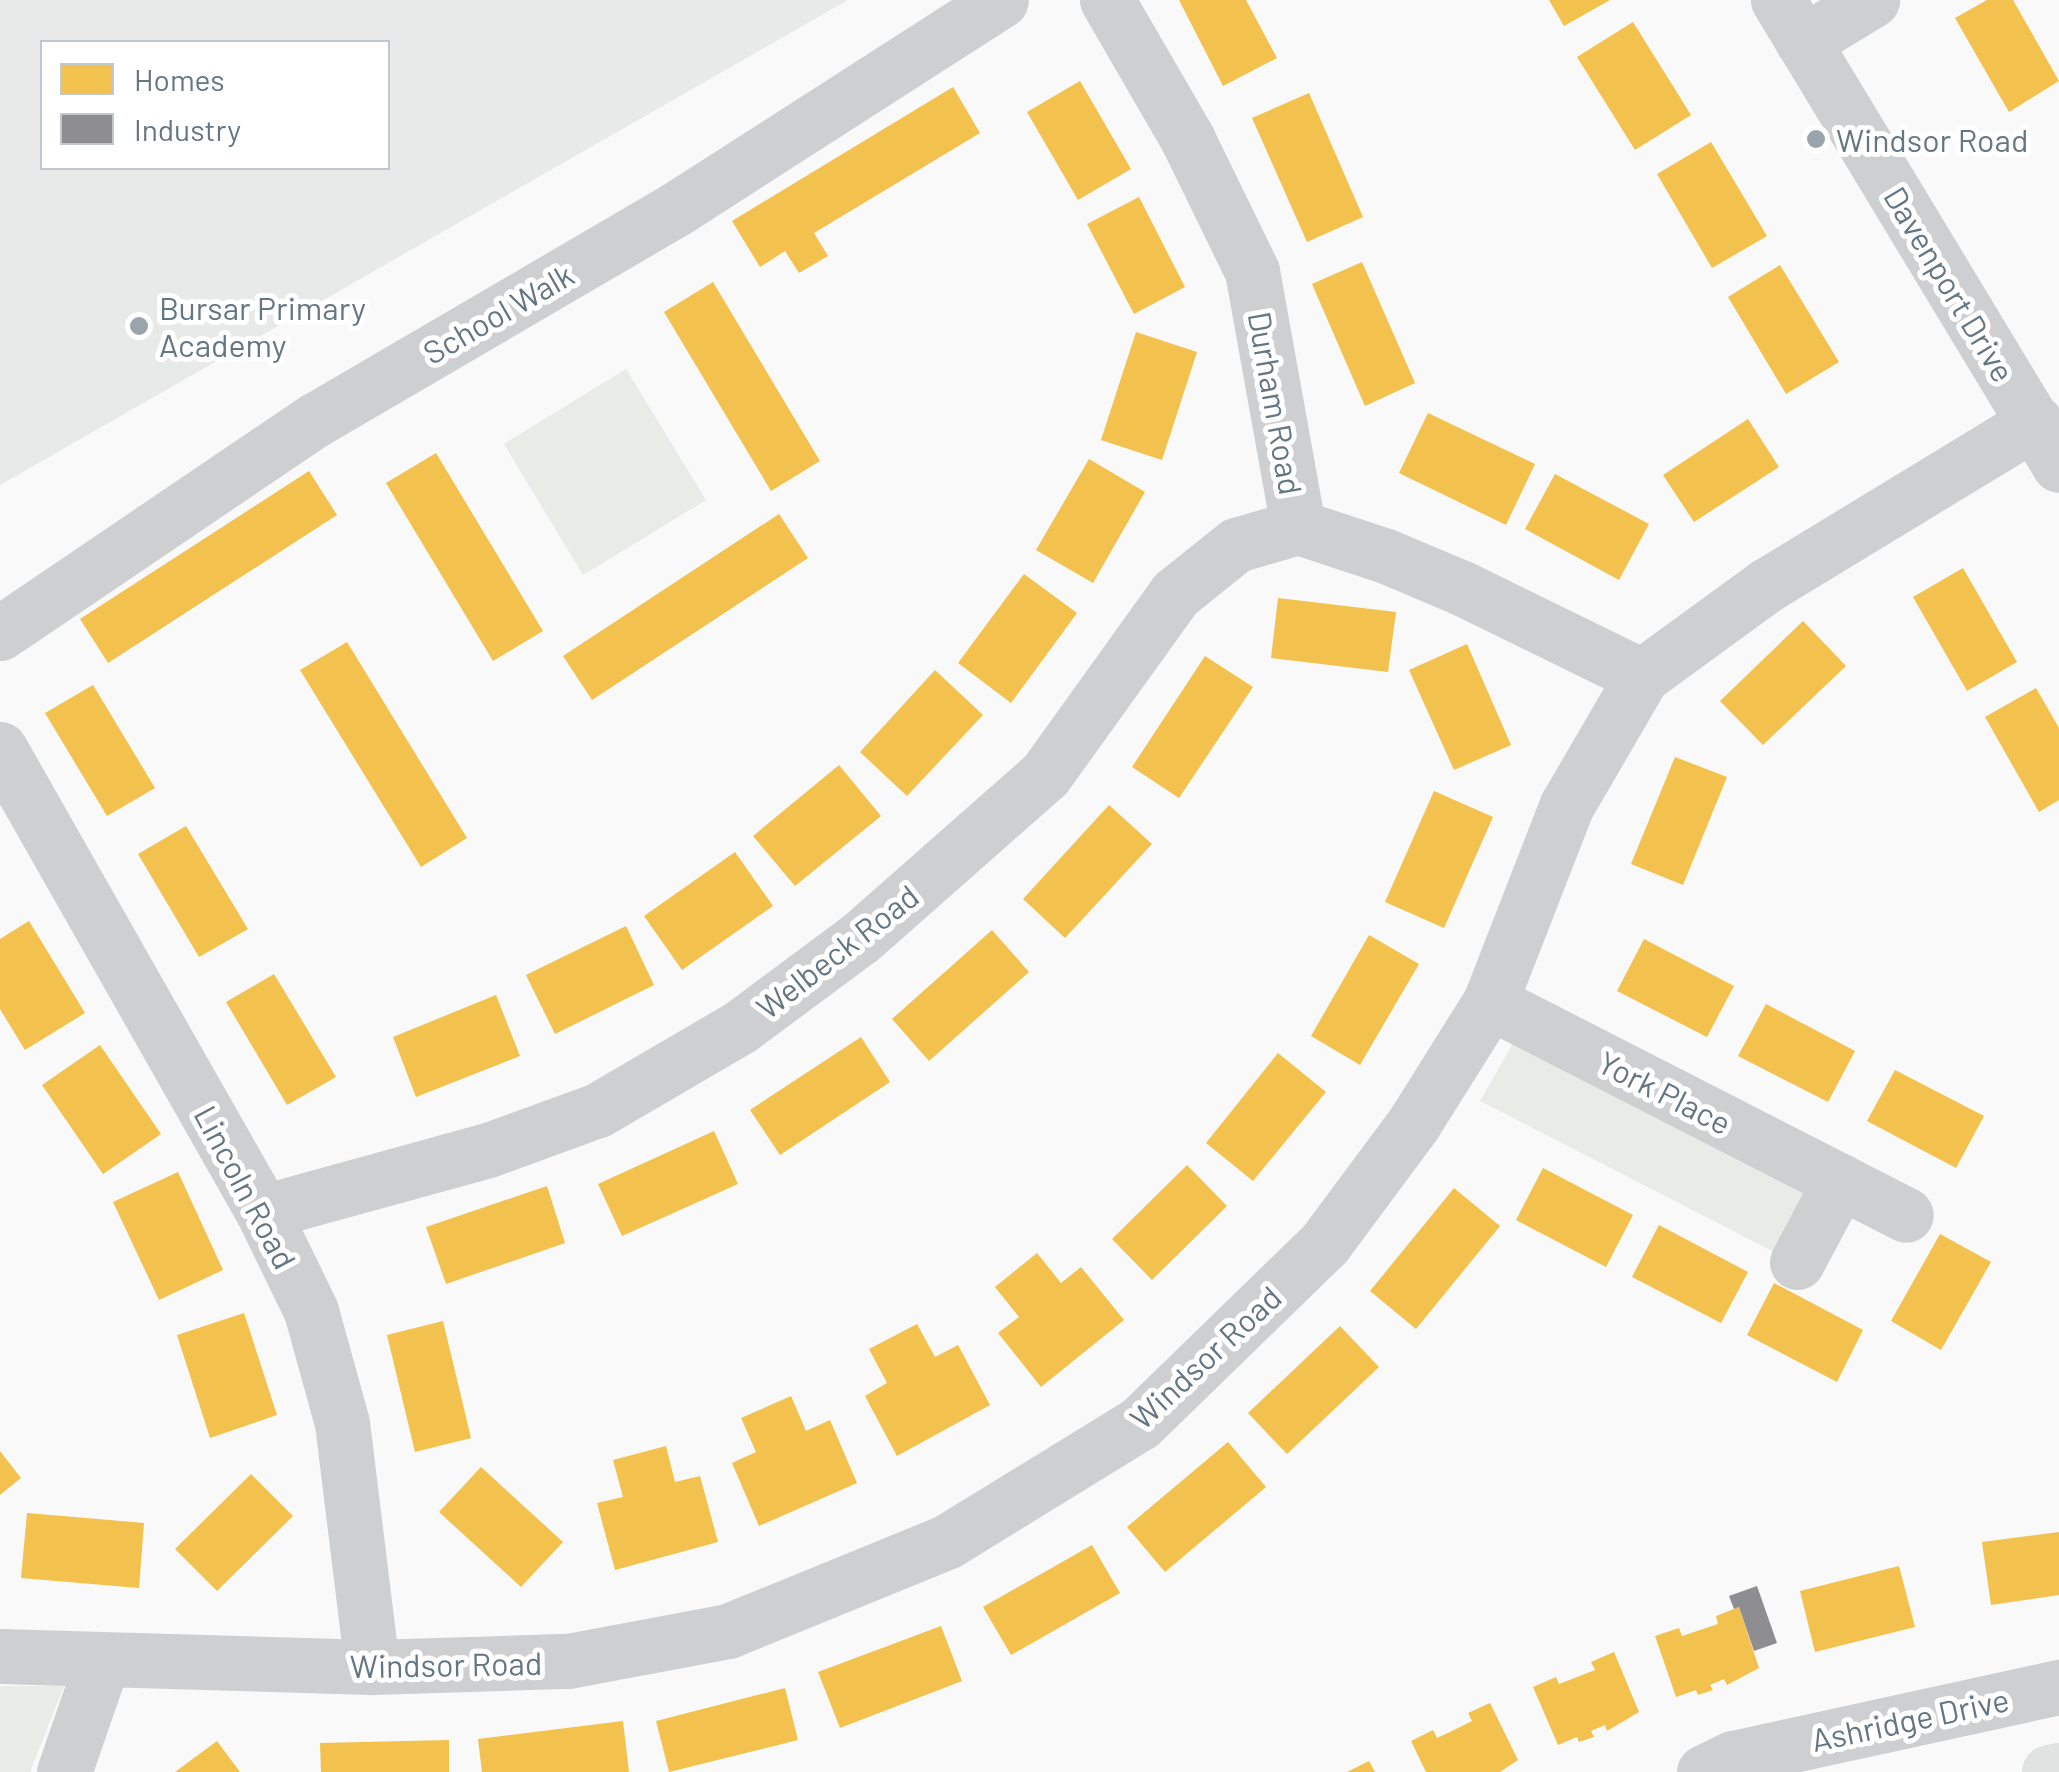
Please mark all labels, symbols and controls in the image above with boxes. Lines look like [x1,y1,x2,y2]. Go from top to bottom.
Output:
legend [40,40,390,170]
text: Homes [134,61,225,97]
text: Industry [134,111,241,147]
place label: Windsor Road [1836,120,2028,158]
marker: Windsor Road [1805,128,1827,150]
street label: Davenport Drive [1877,179,2023,389]
street label: School Walk [416,255,580,371]
place label: Bursar Primary Academy [159,289,366,364]
street label: Durham Road [1241,308,1311,498]
marker: Bursar Primary Academy [128,315,150,337]
street label: Welbeck Road [748,876,926,1026]
street label: York Place [1592,1042,1738,1142]
street label: Lincoln Road [187,1099,305,1275]
street label: Windsor Road [1122,1277,1288,1437]
street label: Windsor Road [349,1643,543,1685]
street label: Ashridge Drive [1808,1679,2012,1759]

